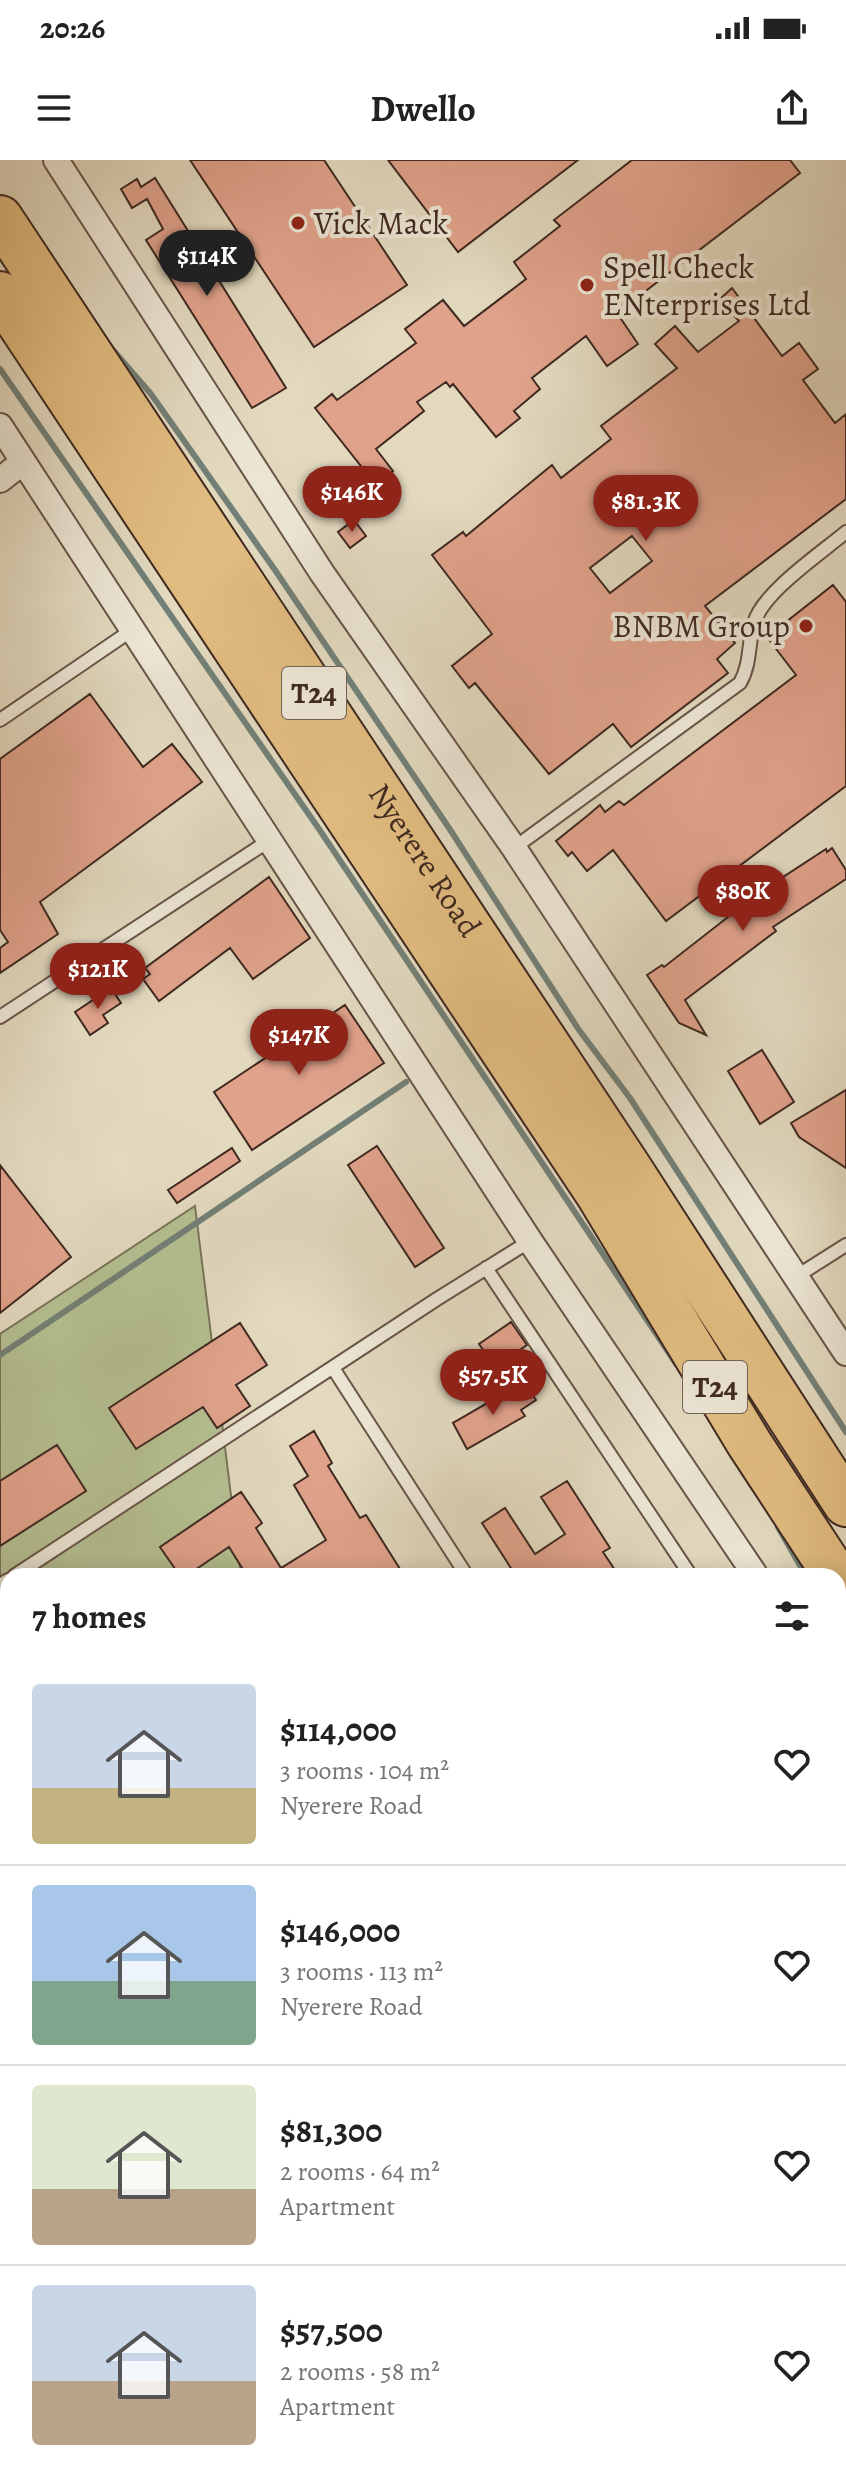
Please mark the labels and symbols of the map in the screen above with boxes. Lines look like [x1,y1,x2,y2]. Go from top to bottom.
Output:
place label: Vick Mack [313,201,448,245]
marker: Vick Mack [289,214,307,232]
pin: $114K [151,230,263,298]
place label: Spell Check ENterprises Ltd [603,245,811,326]
marker: Spell Check ENterprises Ltd [578,276,596,294]
pin: $146K [296,466,408,534]
pin: $81.3K [581,475,711,543]
place label: BNBM Group [613,604,790,648]
marker: BNBM Group [797,617,815,635]
road number: T24 [282,667,346,719]
street label: Nyerere Road [358,775,492,946]
pin: $80K [696,865,790,933]
pin: $121K [42,943,154,1011]
pin: $147K [243,1009,355,1077]
pin: $57.5K [428,1349,558,1417]
road number: T24 [683,1361,747,1413]

